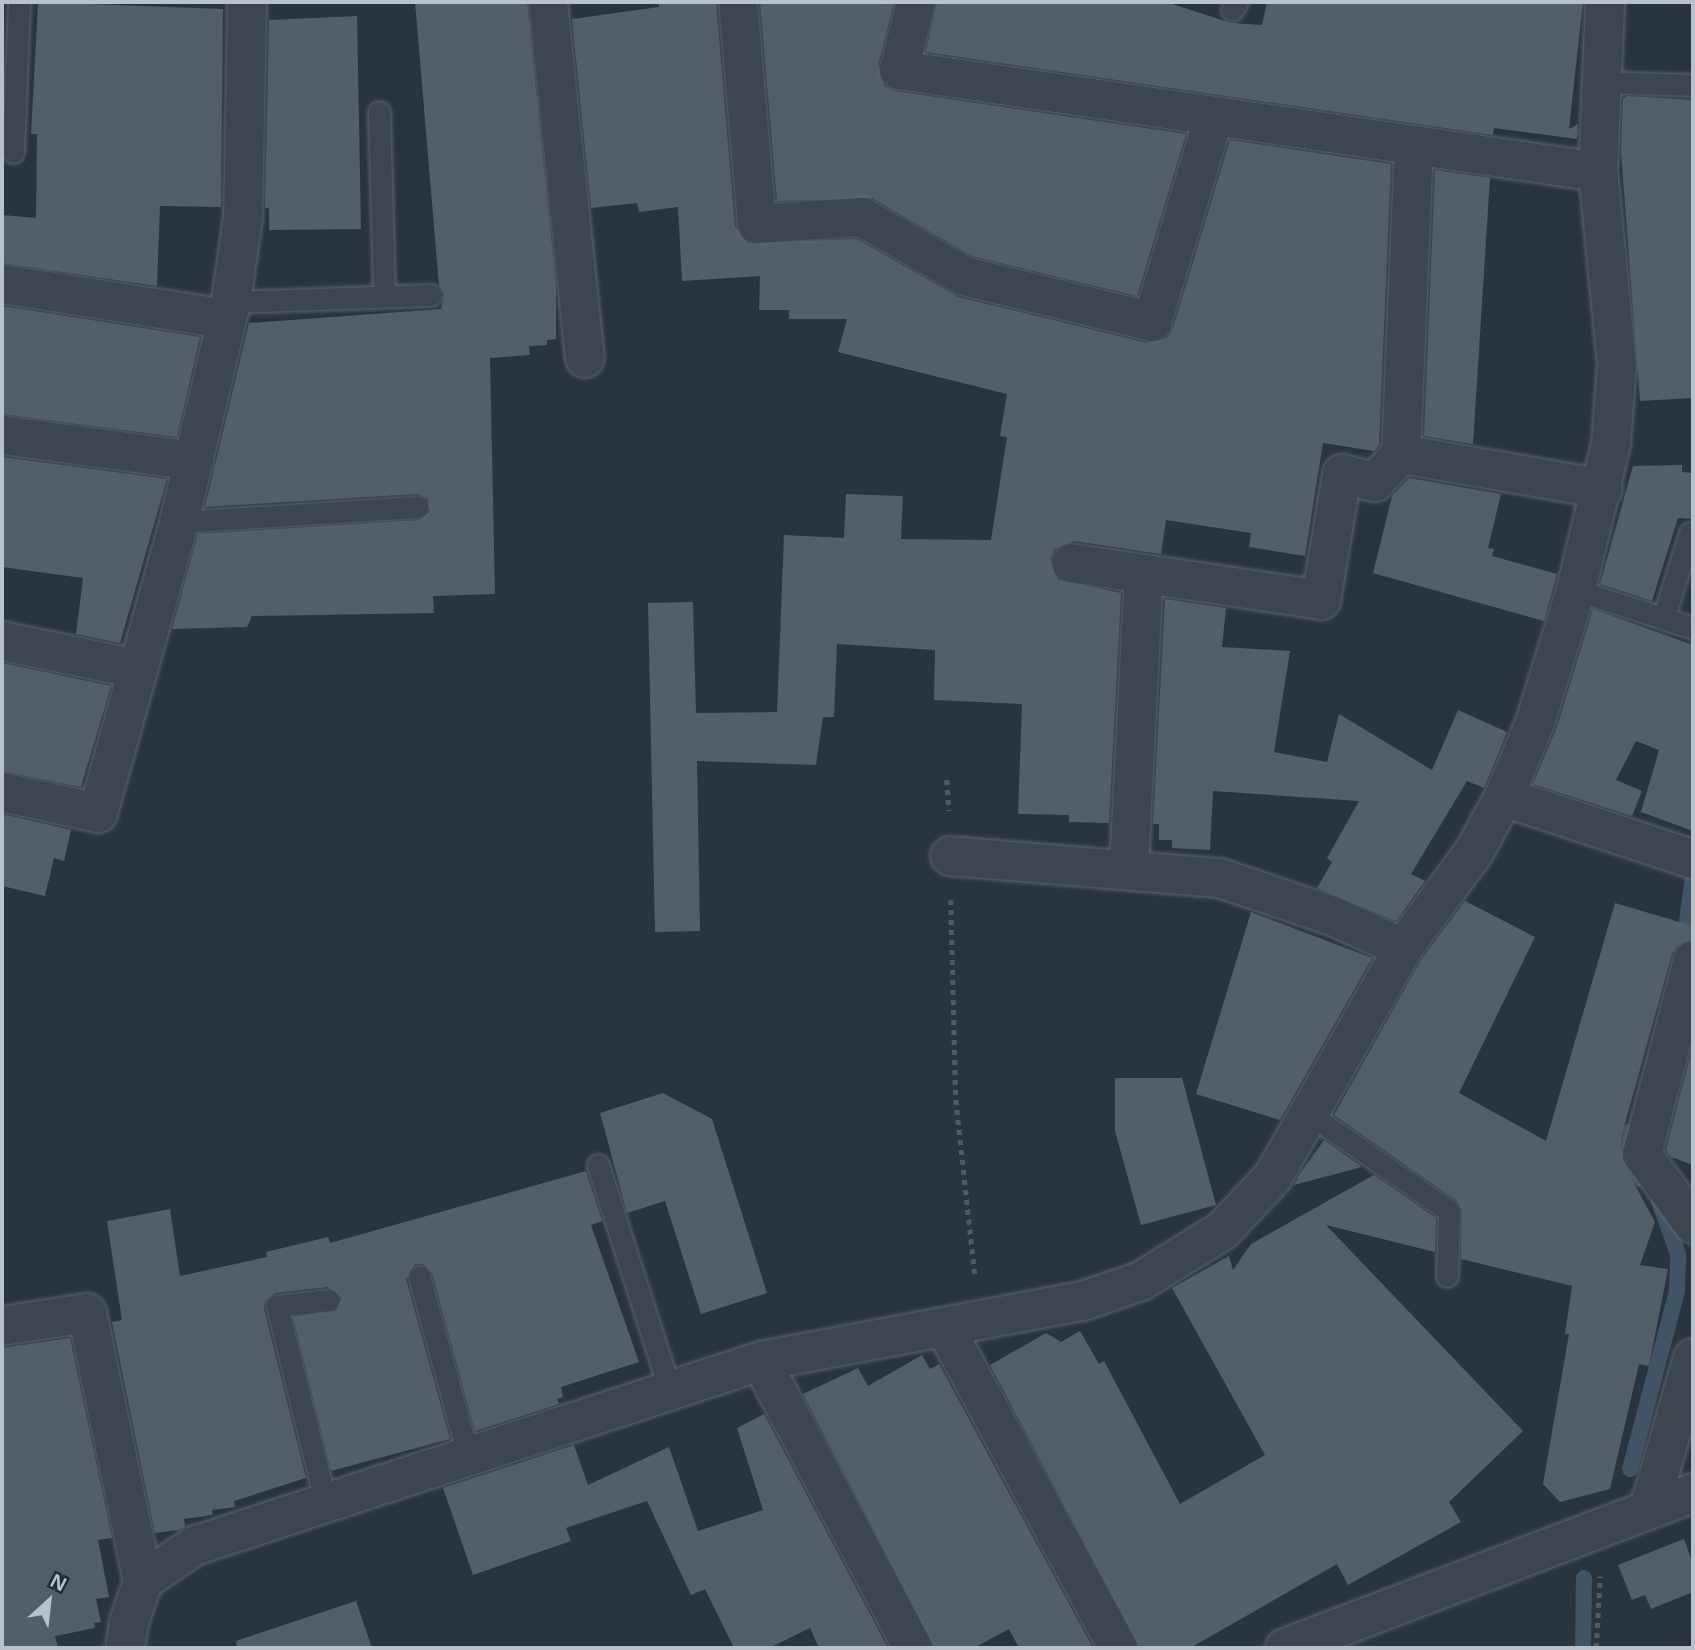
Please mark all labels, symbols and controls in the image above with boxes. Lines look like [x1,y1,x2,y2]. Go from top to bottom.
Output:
north arrow [14,1566,84,1636]
text: N [46,1567,71,1597]

